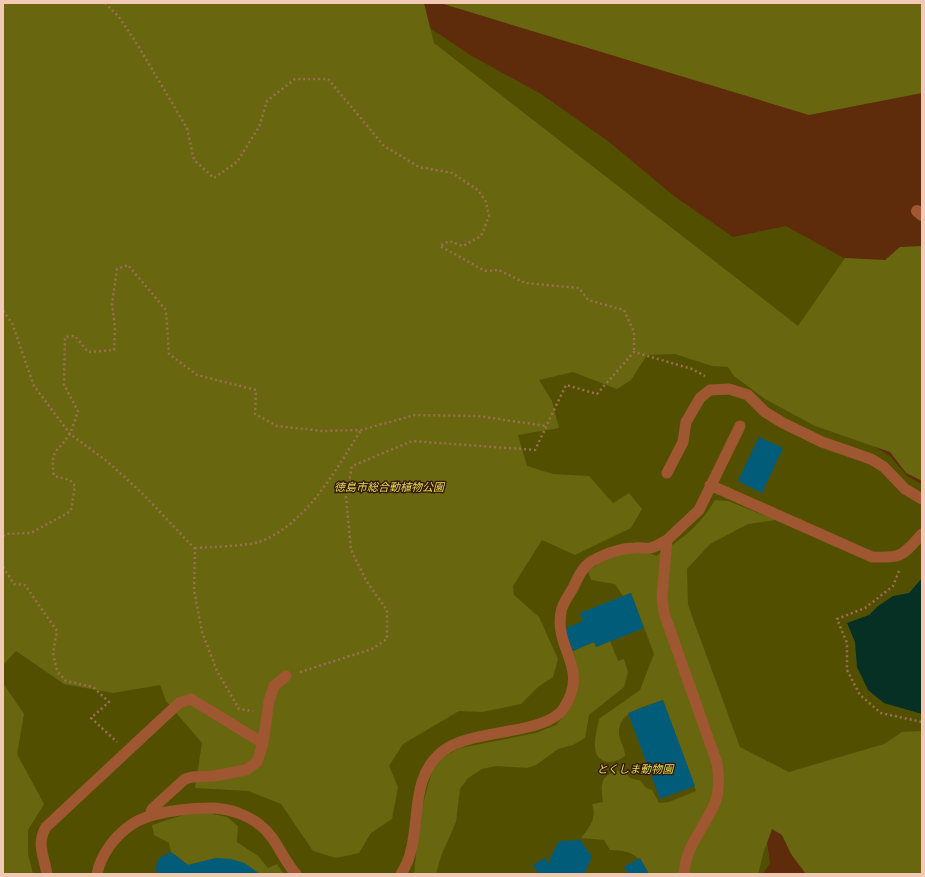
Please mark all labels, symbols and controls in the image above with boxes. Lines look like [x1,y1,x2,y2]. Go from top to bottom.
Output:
park label: 徳島市総合動植物公園 [334,480,446,494]
park label: とくしま動物園 [597,762,675,776]

